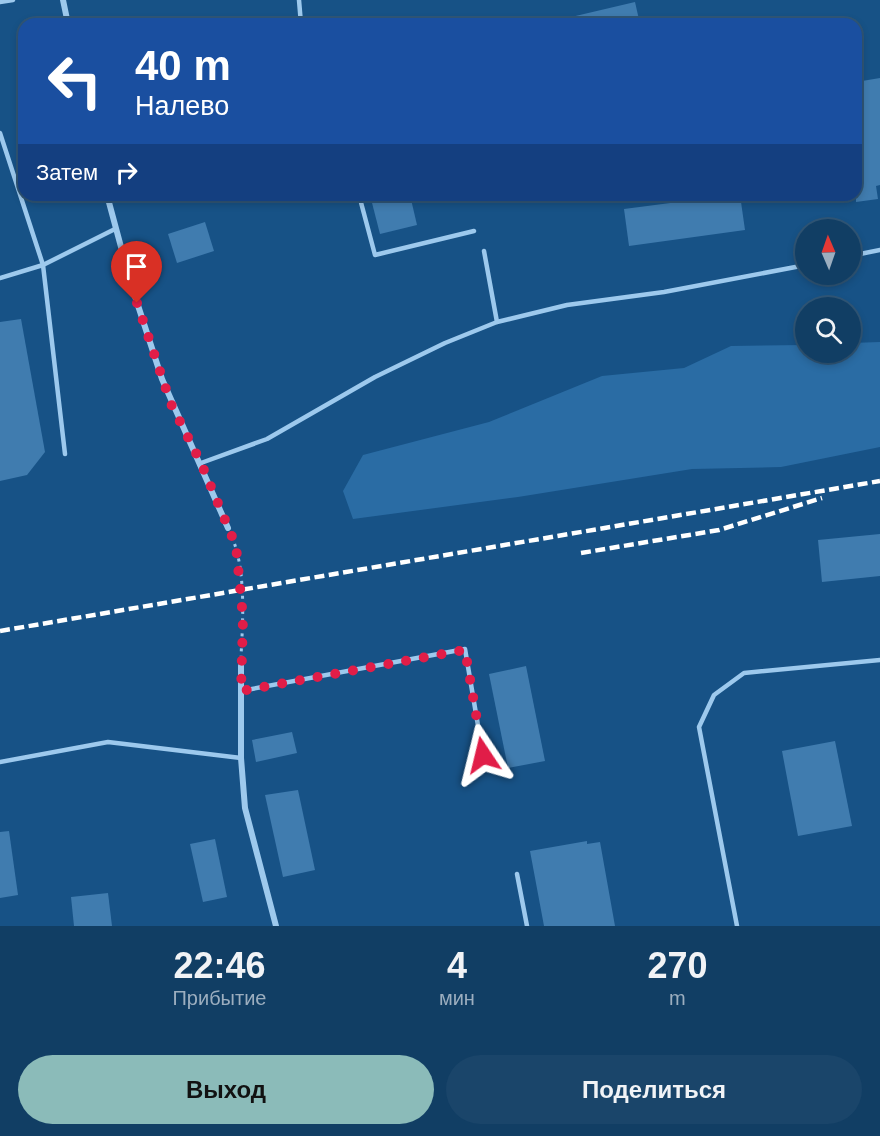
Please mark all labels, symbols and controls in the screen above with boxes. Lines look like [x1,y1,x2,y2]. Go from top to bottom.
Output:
icon: left [36,42,114,120]
text: 40 m [135,42,231,89]
text: Налево [135,91,229,121]
icon: right [110,156,143,189]
text: Затем [36,160,98,185]
north arrow [795,219,861,285]
map controls [795,219,861,363]
pin [111,241,162,303]
icon: arrive [120,250,153,283]
button: search [795,297,861,363]
position arrow [451,723,515,787]
text: 22:46 [173,945,266,986]
text: 4 [447,945,467,986]
text: 270 [647,945,707,986]
text: Прибытие [172,987,266,1009]
text: мин [439,987,475,1009]
text: m [669,987,686,1009]
button: Выход [18,1055,434,1124]
button: Поделиться [446,1055,862,1124]

